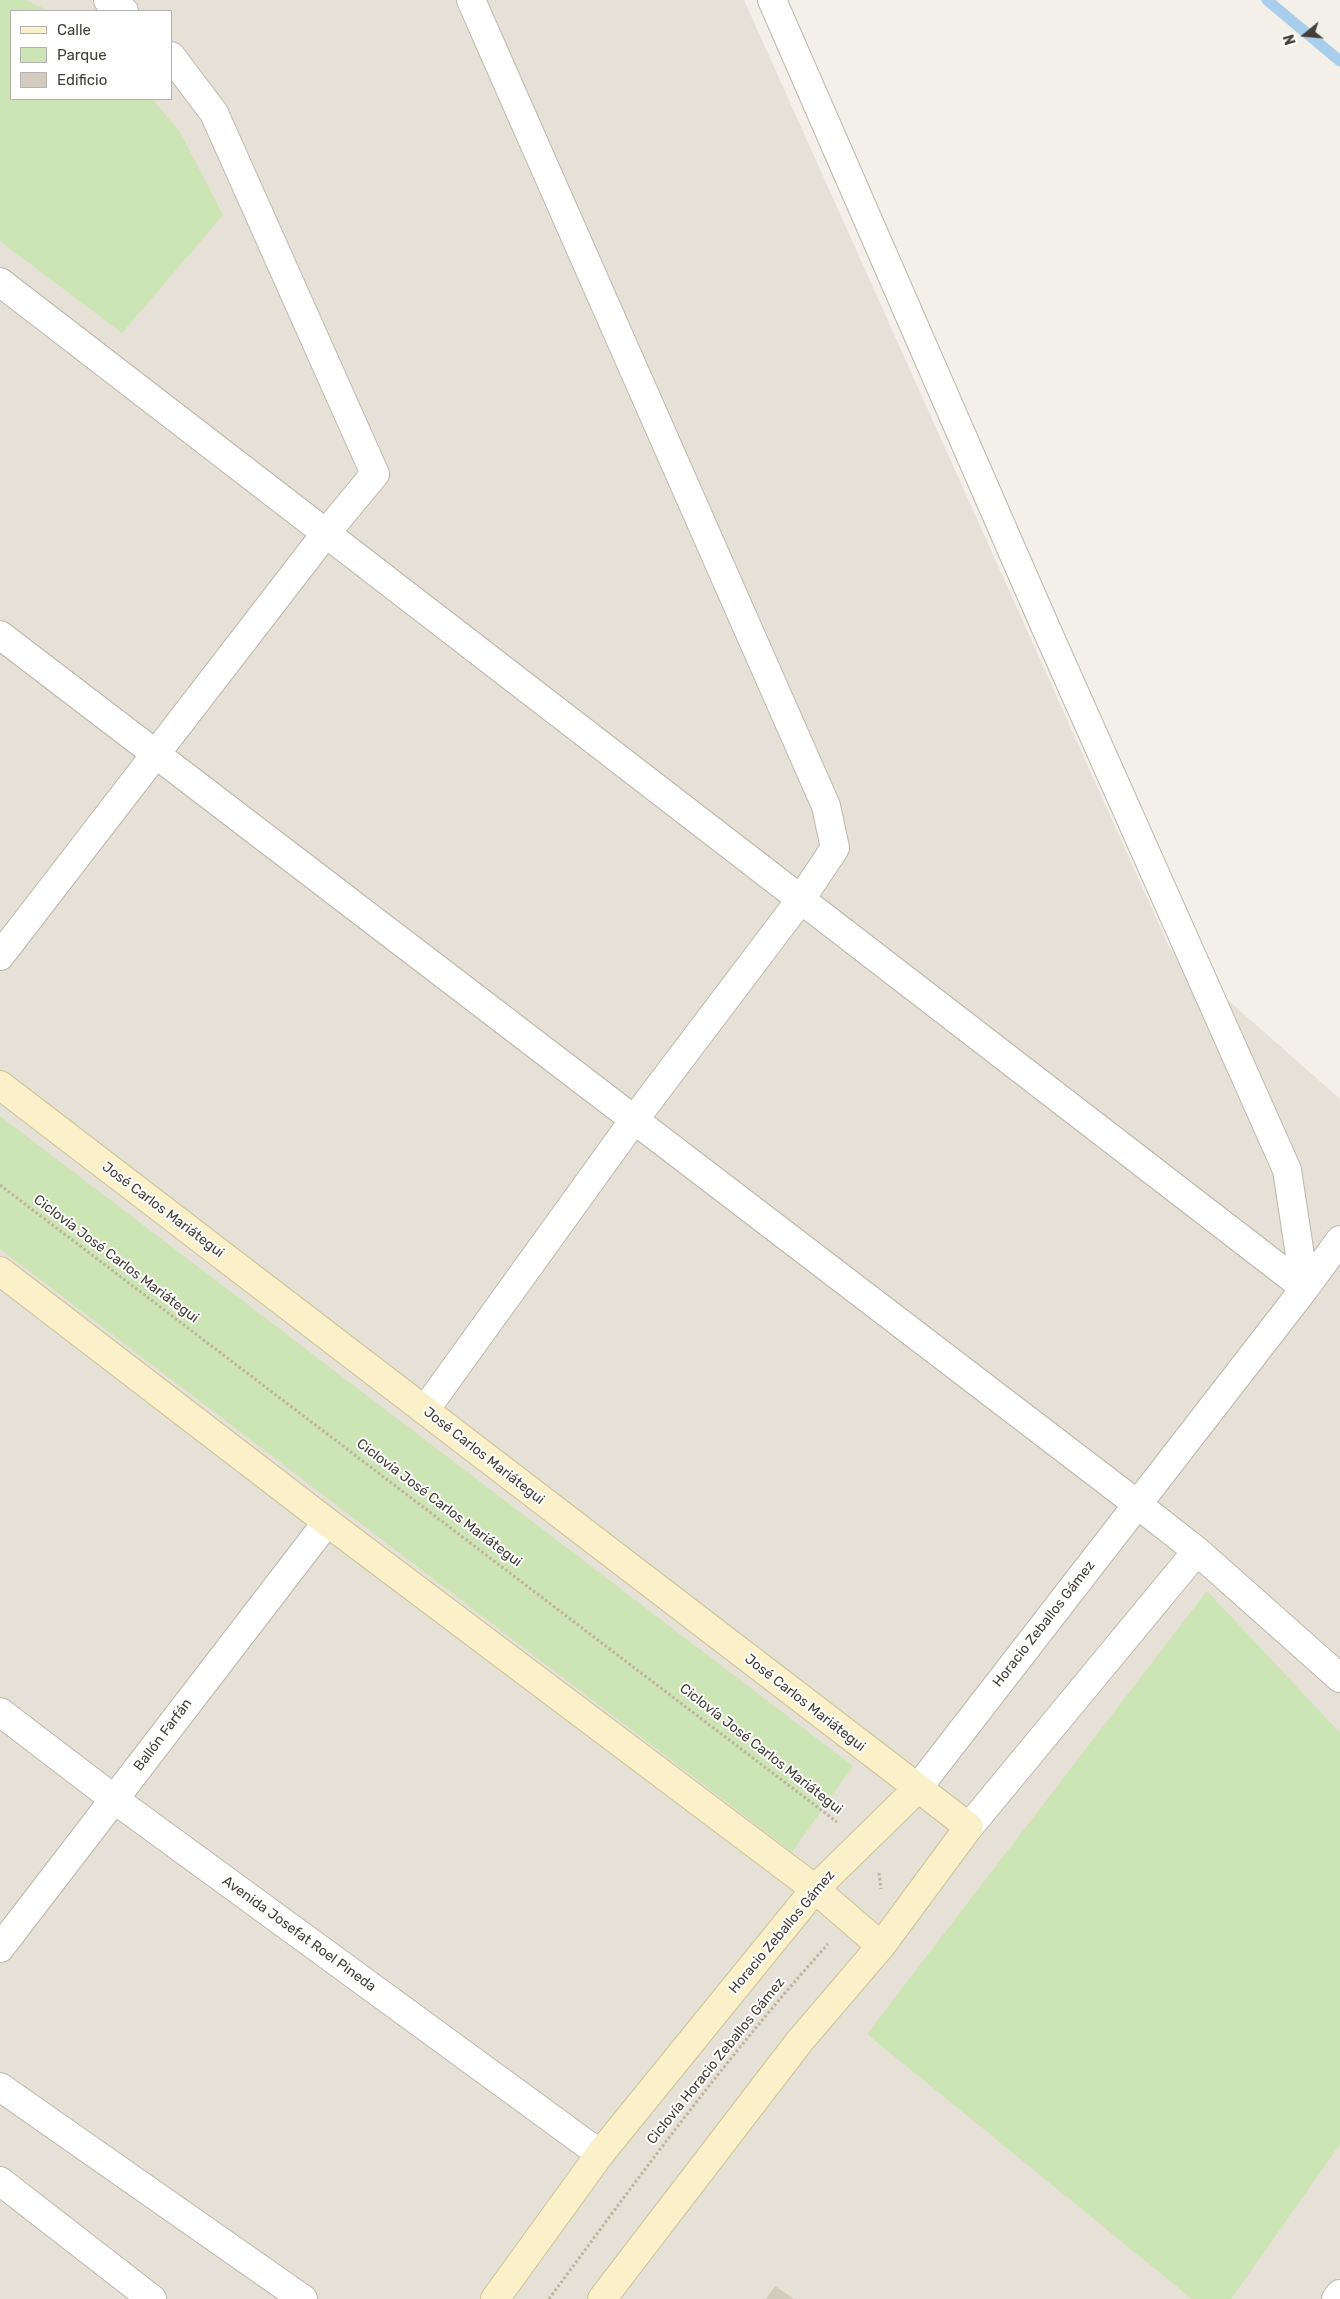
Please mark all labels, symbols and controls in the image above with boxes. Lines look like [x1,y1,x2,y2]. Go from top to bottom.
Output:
legend [10,10,172,100]
north arrow [1280,10,1330,60]
text: Calle [57,21,91,39]
text: N [1281,32,1300,47]
text: Parque [57,46,107,64]
text: Edificio [57,71,107,89]
street label: José Carlos Mariátegui [99,1159,227,1261]
street label: Ciclovía José Carlos Mariátegui [30,1191,202,1327]
street label: José Carlos Mariátegui [420,1404,548,1508]
street label: Ciclovía José Carlos Mariátegui [353,1435,525,1571]
street label: Horacio Zeballos Gámez [989,1557,1099,1691]
street label: José Carlos Mariátegui [741,1651,869,1755]
street label: Ciclovía José Carlos Mariátegui [676,1680,846,1818]
street label: Ballón Farfán [130,1696,196,1774]
street label: Horacio Zeballos Gámez [726,1867,838,1997]
street label: Avenida Josefat Roel Pineda [219,1873,379,1995]
street label: Ciclovía Horacio Zeballos Gámez [644,1974,788,2148]

